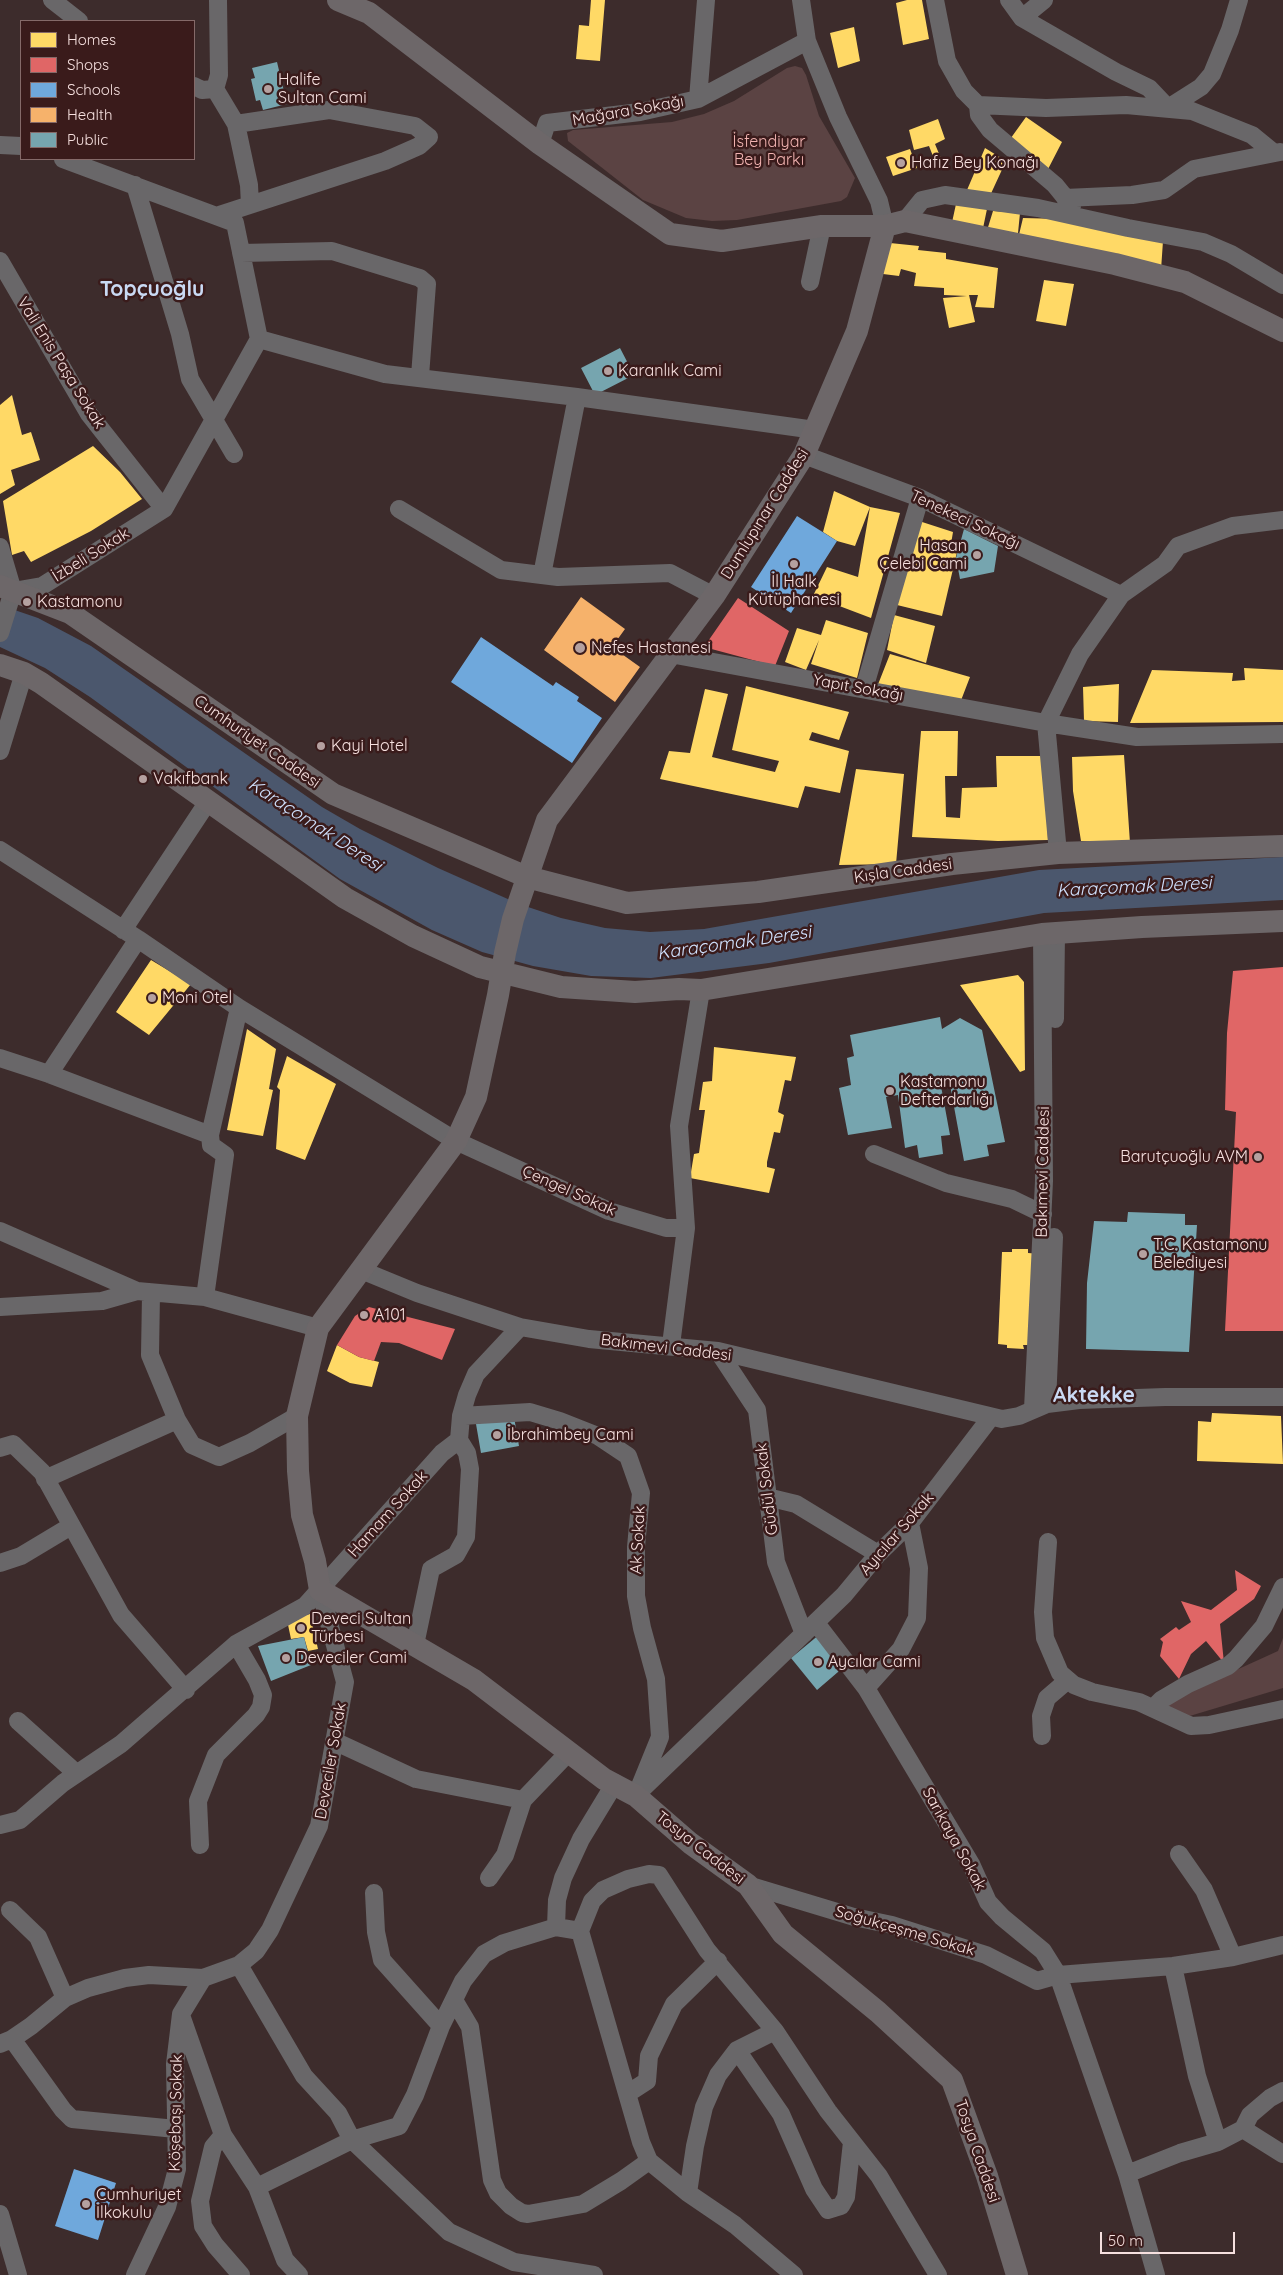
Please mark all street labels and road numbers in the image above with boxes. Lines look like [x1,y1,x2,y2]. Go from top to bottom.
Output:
street label: Mağara Sokağı [571,92,685,130]
street label: Vali Enis Paşa Sokak [13,294,109,432]
street label: Dumlupınar Caddesi [717,445,813,583]
street label: Tenekeci Sokağı [907,486,1023,554]
street label: İzbeli Sokak [49,524,133,586]
street label: Yapıt Sokağı [811,671,905,705]
street label: Cumhuriyet Caddesi [190,691,324,793]
street label: Kışla Caddesi [853,855,953,887]
street label: Bakımevi Caddesi [1032,1106,1054,1238]
street label: Çengel Sokak [519,1162,619,1220]
street label: Bakımevi Caddesi [600,1330,732,1366]
street label: Güdül Sokak [752,1442,782,1536]
street label: Hamam Sokak [344,1467,432,1561]
street label: Ayıcılar Sokak [856,1489,938,1579]
street label: Ak Sokak [627,1505,649,1575]
street label: Deveciler Sokak [311,1701,351,1821]
street label: Sarıkaya Sokak [918,1784,990,1894]
street label: Tosya Caddesi [652,1807,748,1889]
street label: Soğukçeşme Sokak [833,1902,977,1960]
street label: Köşebaşı Sokak [165,2054,187,2172]
street label: Tosya Caddesi [950,2097,1004,2205]

